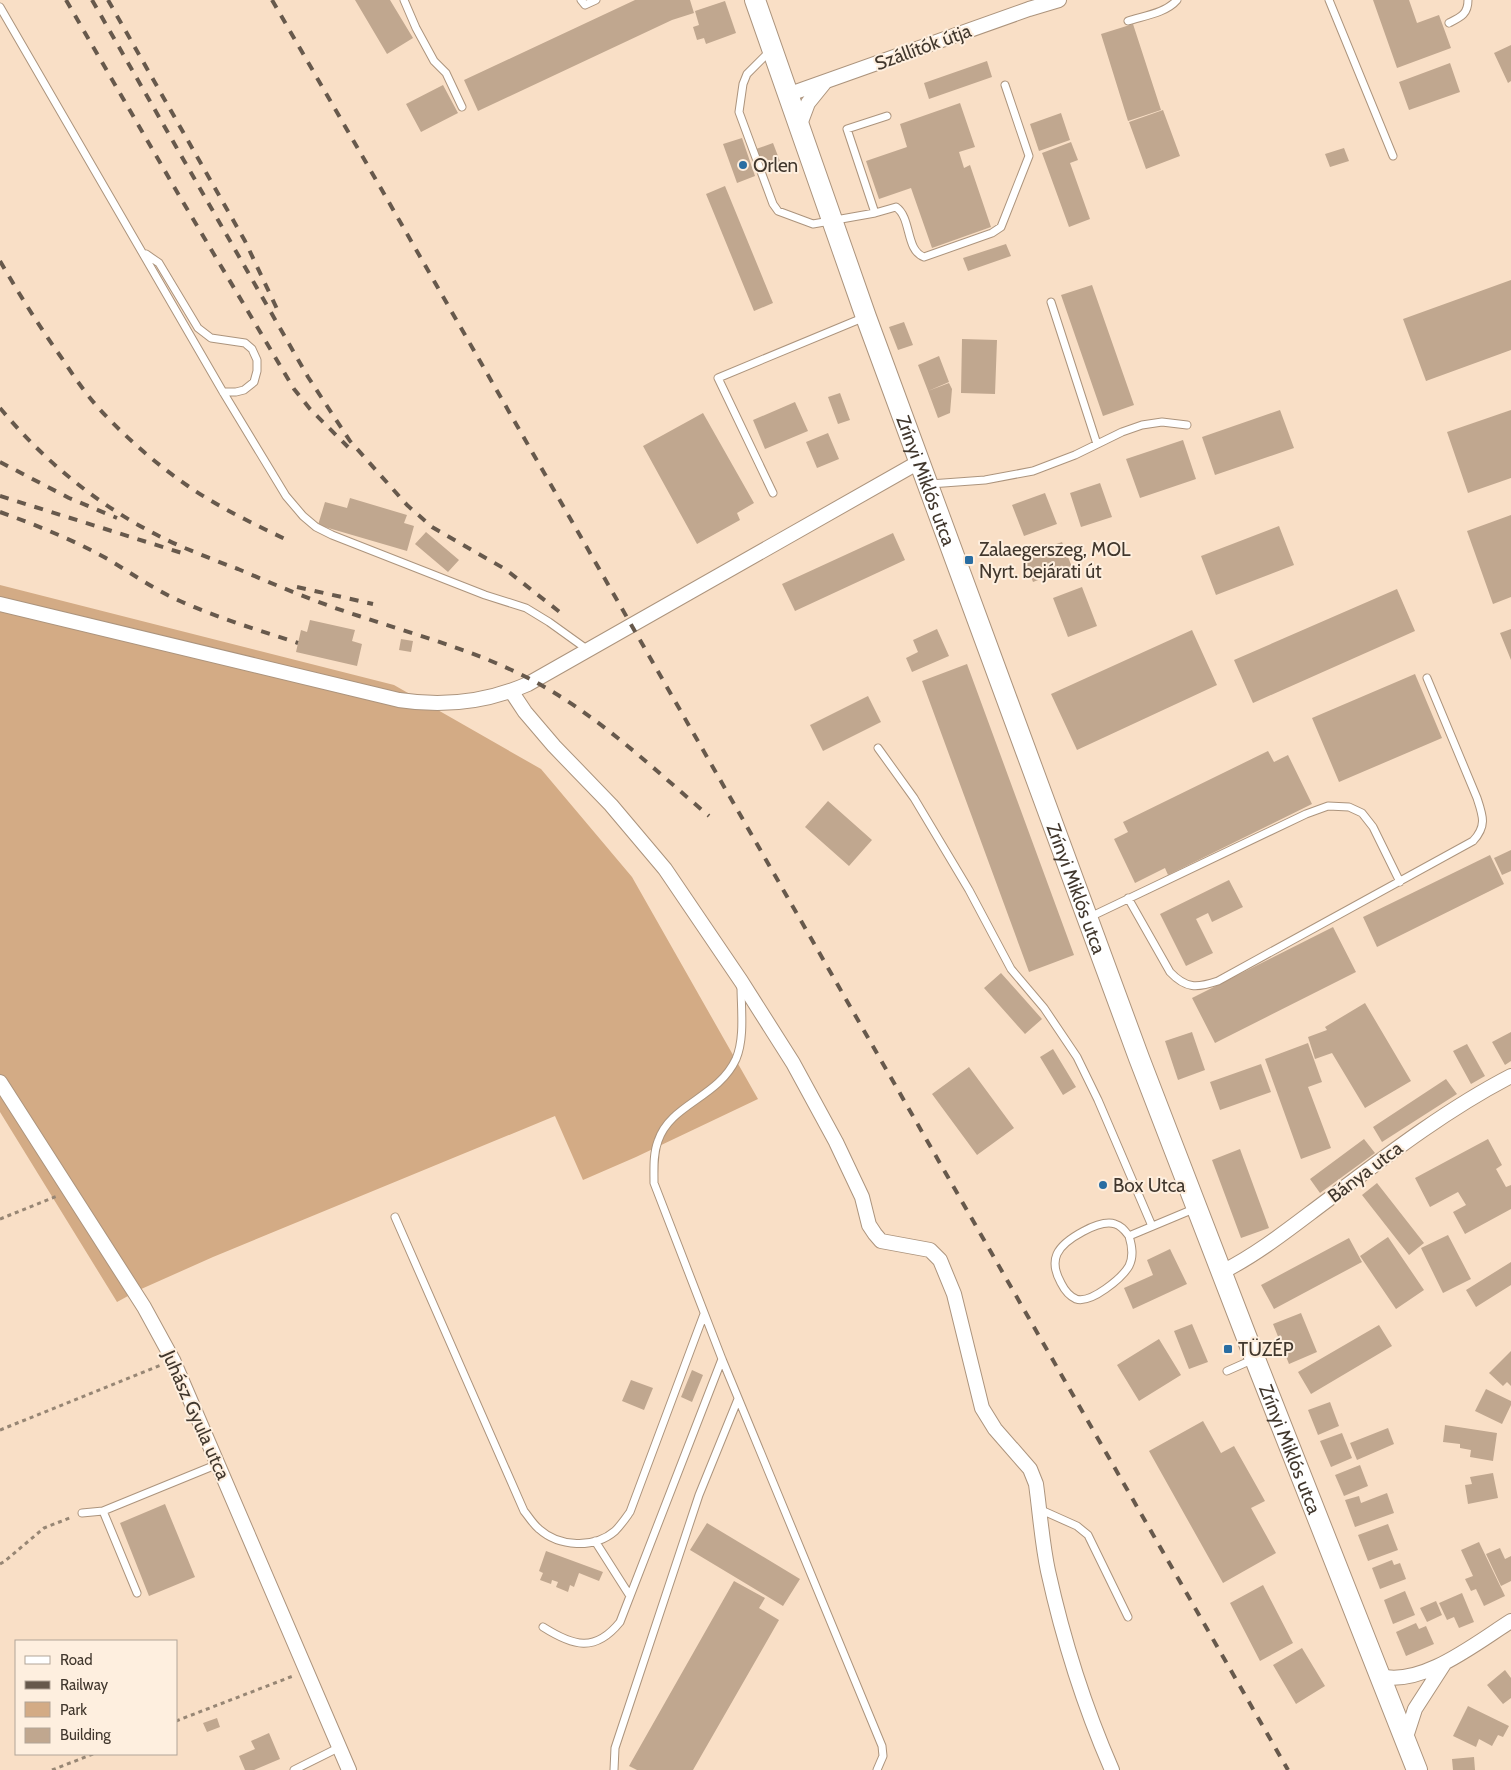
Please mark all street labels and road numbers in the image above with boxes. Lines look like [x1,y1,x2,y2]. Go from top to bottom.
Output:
street label: Szállítók útja [872,19,974,75]
street label: Zrínyi Miklós utca [892,412,961,549]
street label: Zrínyi Miklós utca [1042,820,1111,957]
street label: Bánya utca [1323,1136,1407,1208]
street label: Juhász Gyula utca [157,1346,235,1483]
street label: Zrínyi Miklós utca [1255,1381,1326,1517]

